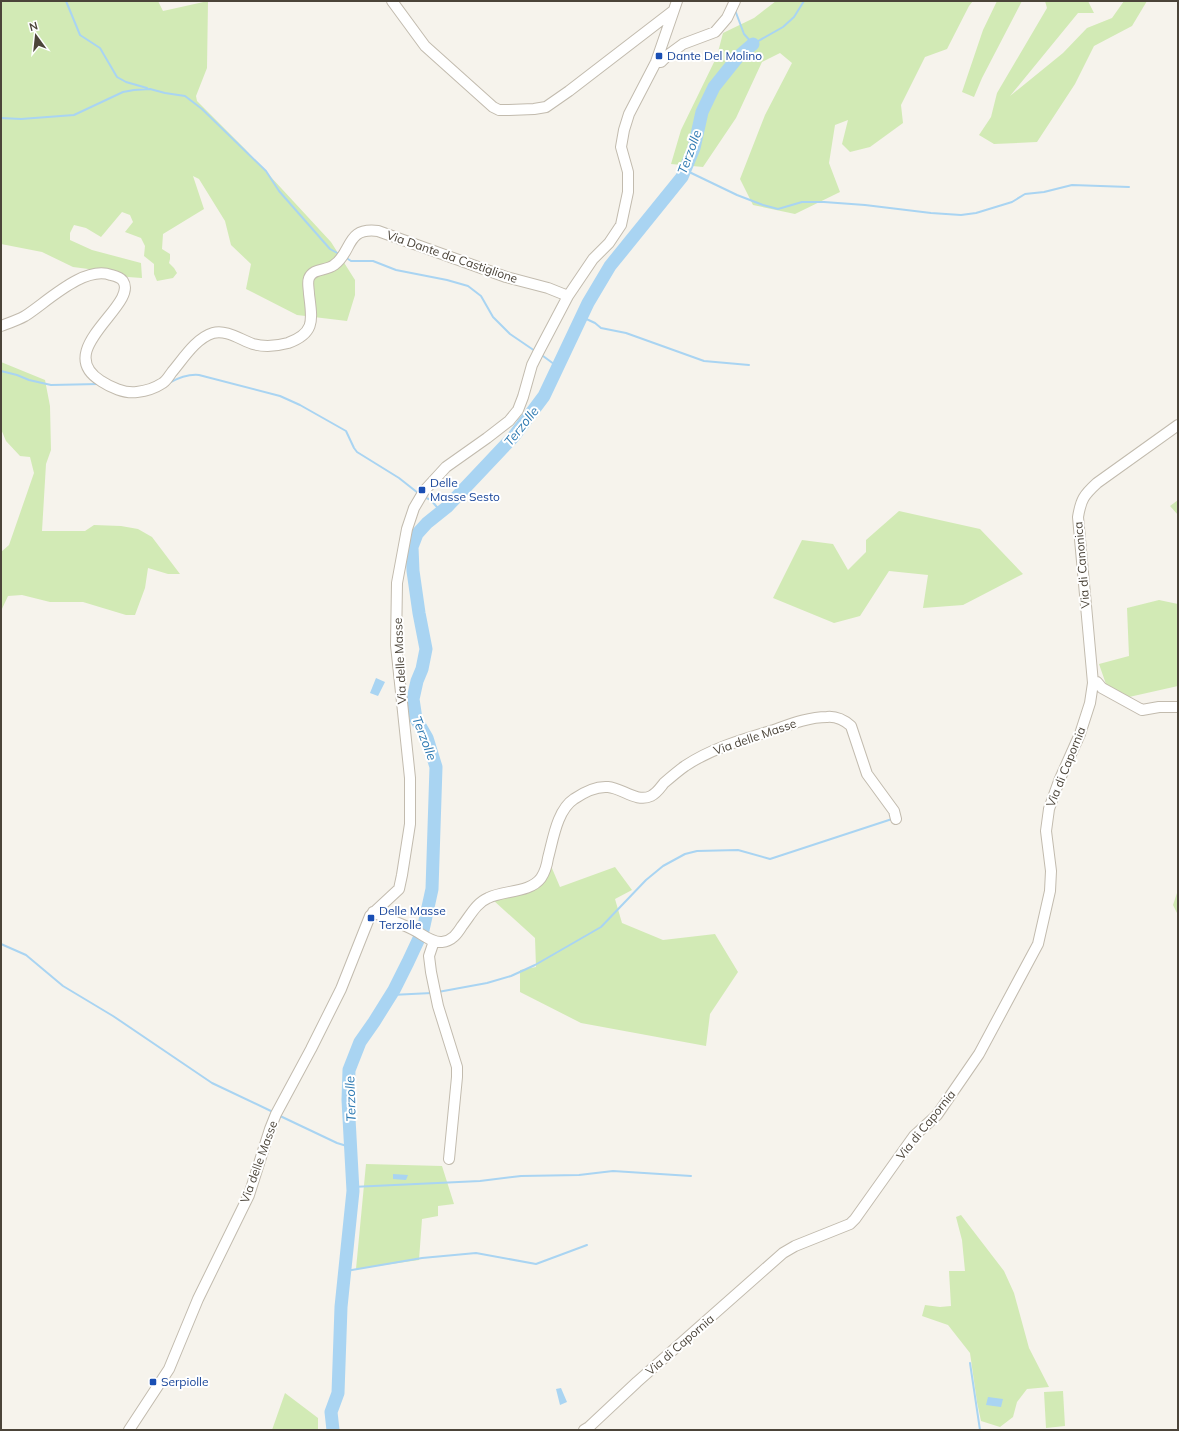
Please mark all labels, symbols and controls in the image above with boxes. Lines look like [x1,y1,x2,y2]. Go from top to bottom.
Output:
north arrow [16,16,56,56]
text: N [28,19,39,34]
place label: Dante Del Molino [667,48,762,63]
marker: Dante Del Molino [654,51,664,61]
water label: Terzolle [674,128,704,176]
street label: Via Dante da Castiglione [385,227,520,286]
water label: Terzolle [500,403,542,449]
place label: Delle Masse Sesto [430,475,500,504]
marker: Delle Masse Sesto [417,485,427,495]
street label: Via di Canonica [1070,521,1093,609]
street label: Via delle Masse [390,617,409,705]
water label: Terzolle [409,714,441,762]
street label: Via delle Masse [711,715,798,758]
street label: Via di Capornia [1043,724,1088,809]
place label: Delle Masse Terzolle [379,903,446,932]
marker: Delle Masse Terzolle [366,913,376,923]
water label: Terzolle [341,1076,359,1122]
street label: Via di Capornia [893,1087,958,1163]
street label: Via delle Masse [237,1119,280,1205]
street label: Via di Capornia [642,1311,717,1378]
place label: Serpiolle [161,1374,209,1389]
marker: Serpiolle [148,1377,158,1387]

